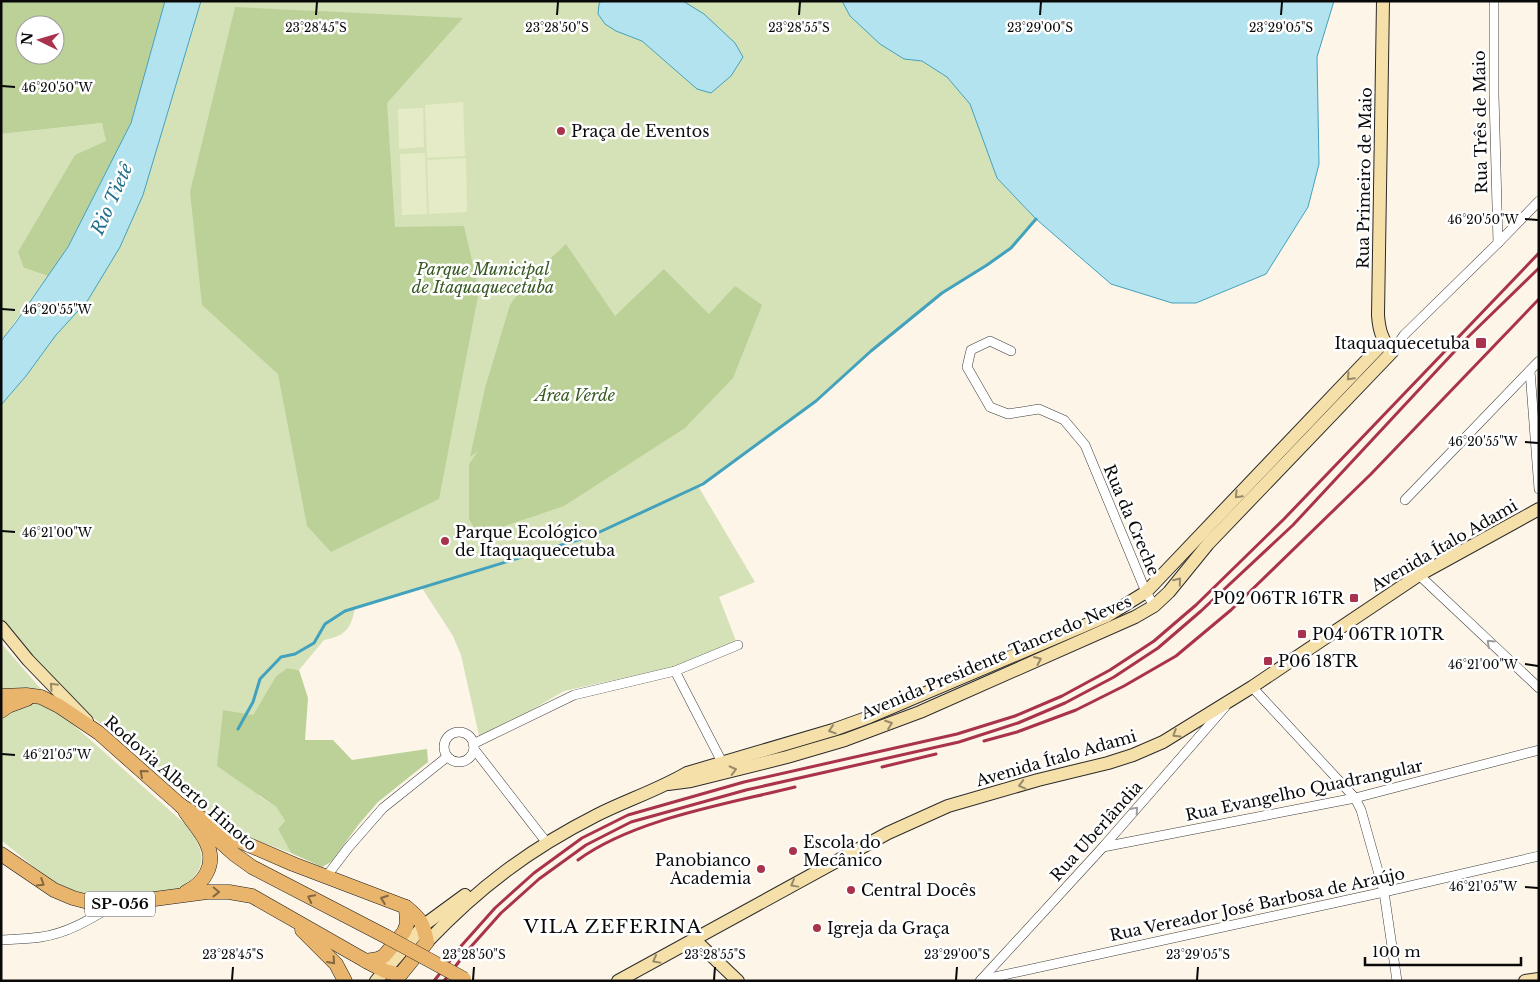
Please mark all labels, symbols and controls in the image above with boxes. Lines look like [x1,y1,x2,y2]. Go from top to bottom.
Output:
north arrow [15,15,65,65]
text: 23°28'45"S [285,20,347,35]
text: 23°28'50"S [525,20,589,35]
text: 23°28'55"S [768,20,830,35]
text: 23°29'00"S [1007,20,1073,35]
text: 23°29'05"S [1249,20,1313,35]
text: N [18,32,37,46]
street label: Rua Três de Maio [1469,50,1491,194]
text: 46°20'50"W [21,80,93,95]
street label: Rua Primeiro de Maio [1352,87,1376,269]
place label: Praça de Eventos [571,121,710,141]
marker: Praça de Eventos [555,125,567,137]
water label: Rio Tietê [86,158,138,239]
text: 46°20'50"W [1447,212,1519,227]
park label: Parque Municipal de Itaquaquecetuba [412,259,554,297]
text: 46°20'55"W [22,302,93,317]
place label: Itaquaquecetuba [1335,333,1470,353]
marker: Itaquaquecetuba [1474,336,1488,350]
one-way arrow [1347,372,1356,381]
park label: Área Verde [533,385,616,405]
text: 46°20'55"W [1448,434,1519,449]
street label: Rua da Creche [1100,461,1164,579]
one-way arrow [1235,489,1244,498]
street label: Avenida Ítalo Adami [1366,495,1521,596]
place label: Parque Ecológico de Itaquaquecetuba [455,522,615,560]
text: 46°21'00"W [22,525,93,540]
marker: Parque Ecológico de Itaquaquecetuba [439,535,451,547]
one-way arrow [1172,578,1180,587]
place label: P02 06TR 16TR [1213,588,1345,608]
street label: Avenida Presidente Tancredo Neves [857,591,1134,724]
marker: P02 06TR 16TR [1348,592,1360,604]
place label: P04 06TR 10TR [1312,624,1445,644]
marker: P04 06TR 10TR [1296,628,1308,640]
one-way arrow [1487,640,1496,649]
place label: P06 18TR [1278,651,1359,671]
marker: P06 18TR [1262,655,1274,667]
one-way arrow [1033,656,1042,667]
text: 46°21'00"W [1448,657,1519,672]
one-way arrow [50,682,59,691]
street label: Rodovia Alberto Hinoto [101,711,261,855]
one-way arrow [884,720,892,730]
one-way arrow [828,724,837,734]
street label: Avenida Ítalo Adami [973,725,1139,791]
one-way arrow [1172,728,1181,738]
text: 46°21'05"W [23,747,92,762]
street label: Rua Evangelho Quadrangular [1183,755,1425,825]
one-way arrow [729,765,738,776]
one-way arrow [140,769,149,778]
street label: Rua Uberlândia [1046,777,1146,885]
one-way arrow [1018,779,1027,789]
one-way arrow [1130,807,1139,816]
place label: Escola do Mecânico [803,832,882,870]
marker: Escola do Mecânico [787,845,799,857]
place label: Panobianco Academia [655,850,751,888]
marker: Panobianco Academia [755,863,767,875]
street label: Rua Vereador José Barbosa de Araújo [1108,863,1406,945]
one-way arrow [36,876,45,886]
one-way arrow [790,878,799,888]
text: 46°21'05"W [1449,879,1518,894]
place label: Central Docês [861,880,976,900]
marker: Central Docês [845,884,857,896]
one-way arrow [212,887,220,897]
road number: SP-056 [85,892,155,916]
one-way arrow [307,895,316,905]
one-way arrow [380,895,389,905]
district label: VILA ZEFERINA [523,915,702,938]
place label: Igreja da Graça [827,918,950,938]
marker: Igreja da Graça [811,922,823,934]
scale bar [1365,934,1521,966]
text: 100 m [1372,942,1421,961]
text: 23°28'45"S [202,947,264,962]
text: 23°28'50"S [442,947,506,962]
text: 23°28'55"S [684,947,746,962]
text: 23°29'00"S [924,947,990,962]
text: 23°29'05"S [1166,947,1230,962]
one-way arrow [652,954,661,964]
one-way arrow [326,956,335,965]

